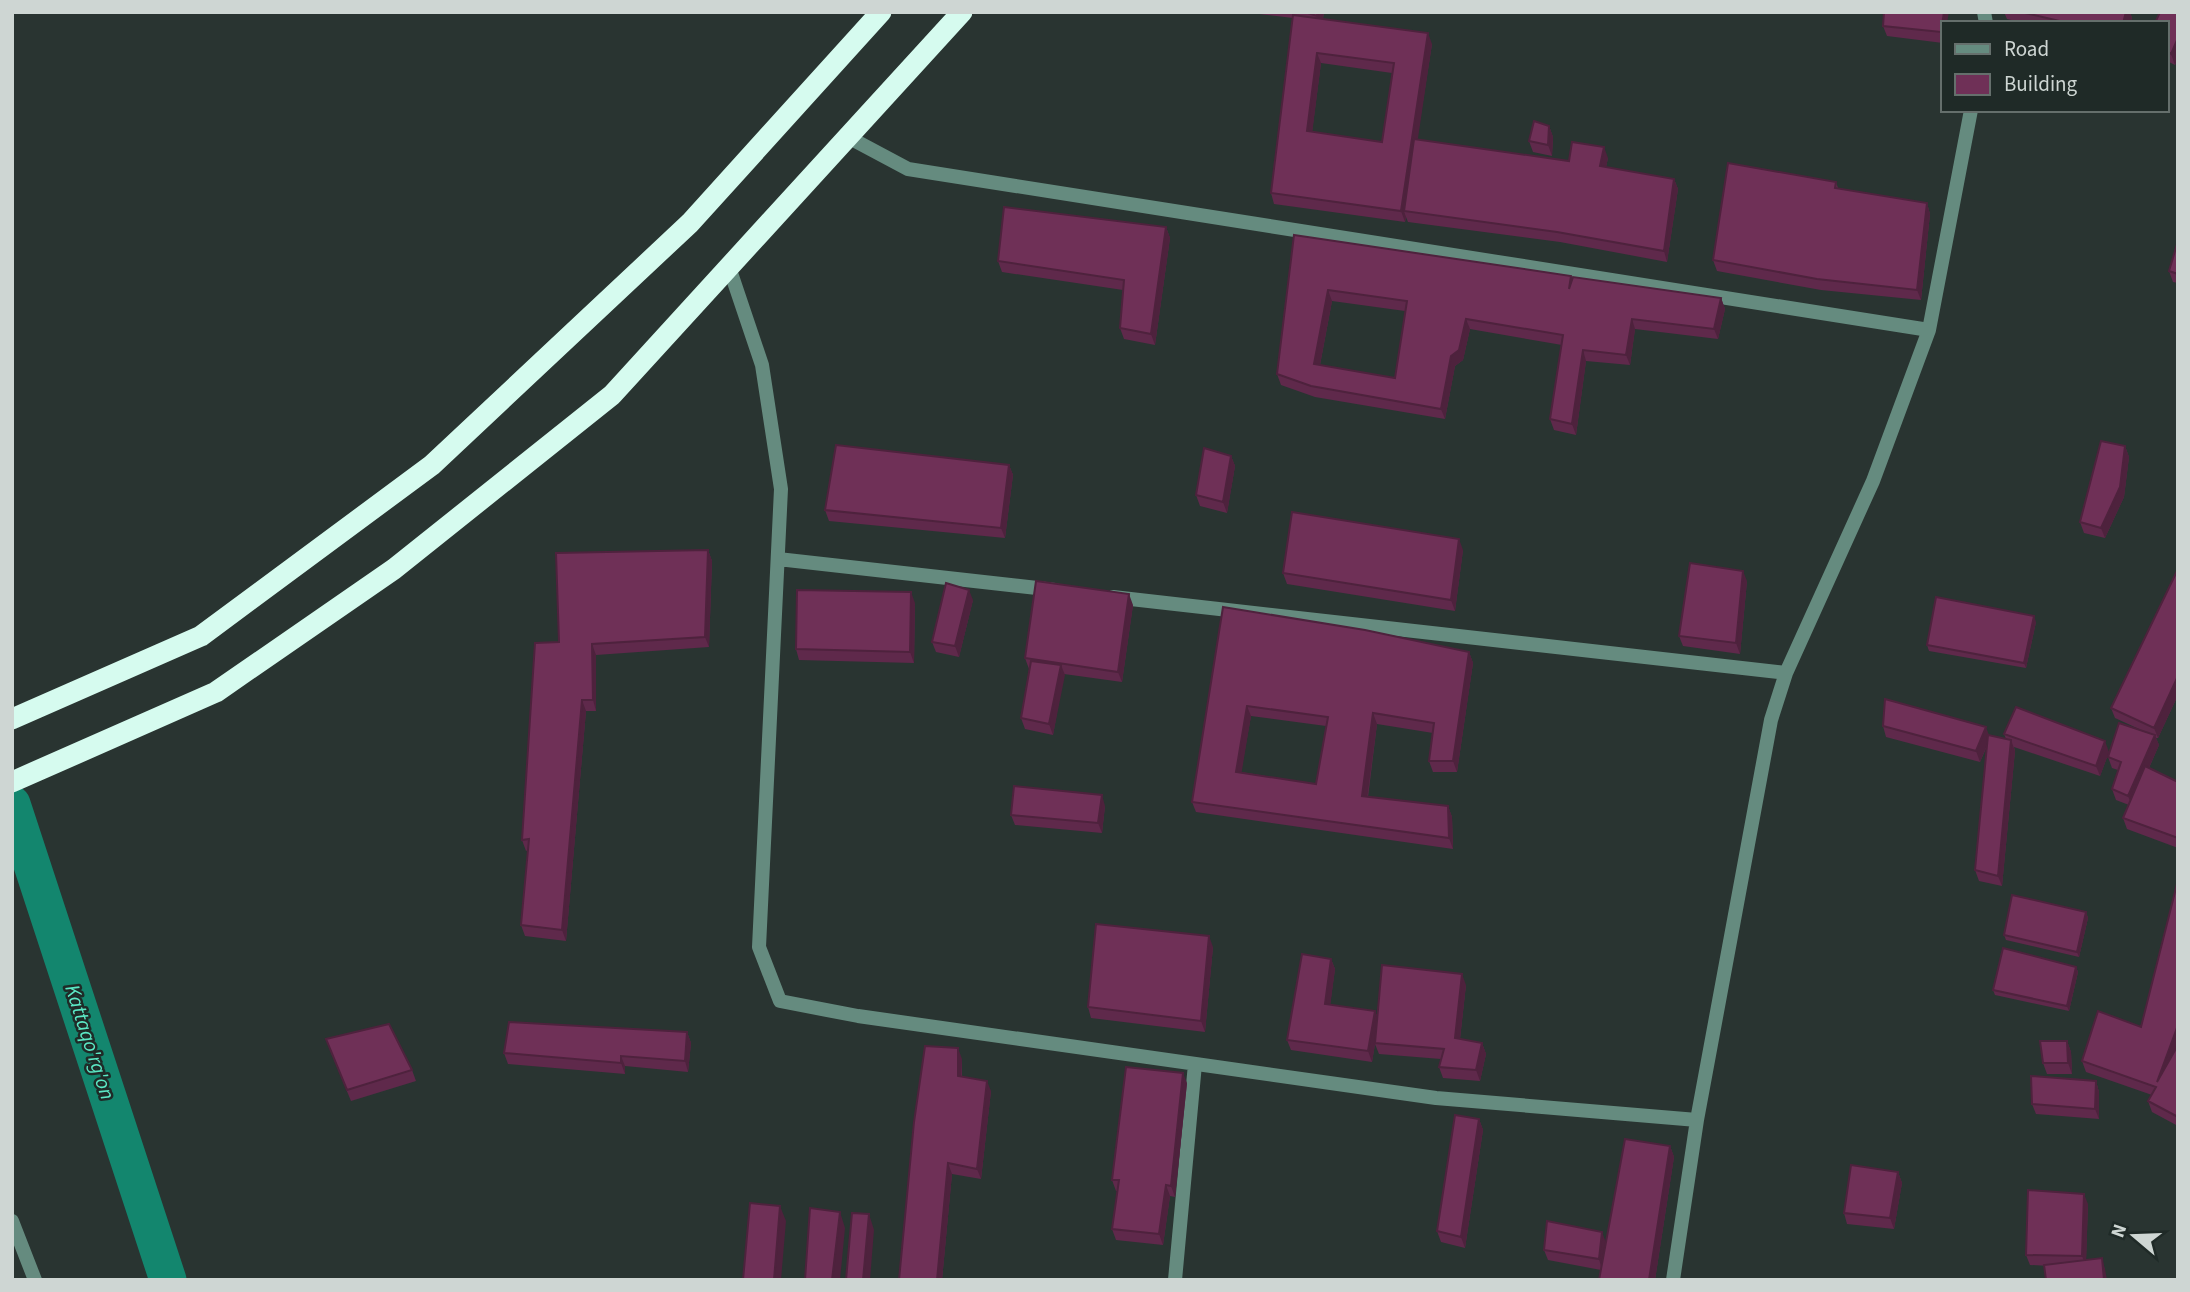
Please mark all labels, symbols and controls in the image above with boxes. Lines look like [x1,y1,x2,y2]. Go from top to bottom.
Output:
legend [1941,21,2169,112]
text: Road [2004,34,2049,64]
text: Building [2004,69,2078,99]
water label: Kattaqo'rg'on [57,981,123,1103]
north arrow [2099,1201,2169,1271]
text: N [2105,1221,2134,1241]

